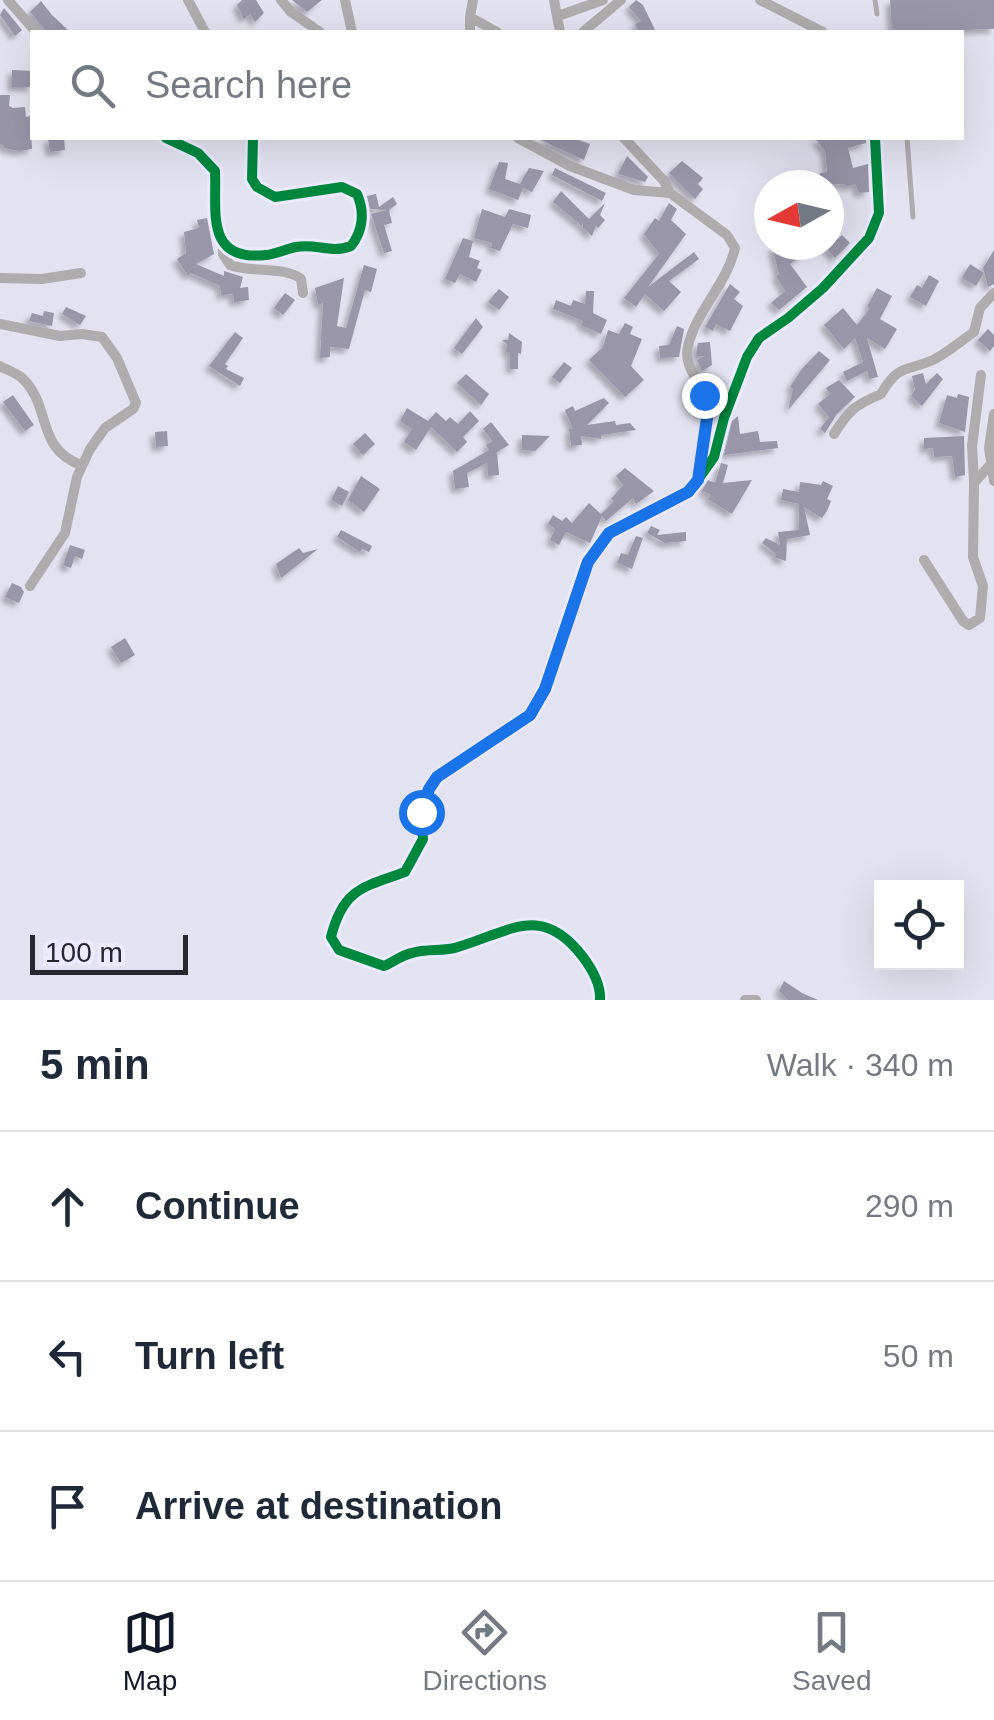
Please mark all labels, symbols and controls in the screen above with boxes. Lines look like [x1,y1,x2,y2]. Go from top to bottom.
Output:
search box [30,30,964,140]
icon: search [65,58,120,113]
text: Search here [145,64,352,106]
north arrow [754,170,844,260]
route end [682,373,728,419]
route start [399,790,445,836]
map controls [874,880,964,970]
button: locate [874,880,964,970]
scale bar [30,930,188,974]
text: 100 m [45,937,123,968]
text: 5 min [40,1041,150,1088]
text: Walk · 340 m [767,1047,954,1083]
icon: ahead [40,1179,95,1234]
text: Continue [135,1185,300,1227]
text: 290 m [865,1188,954,1224]
icon: left [40,1329,95,1384]
text: Turn left [135,1335,284,1377]
text: 50 m [883,1338,954,1374]
icon: arrive [40,1479,95,1534]
text: Arrive at destination [135,1485,502,1527]
tab: Map [123,1605,178,1697]
tab: Directions [423,1605,547,1697]
tab: Saved [792,1605,871,1697]

